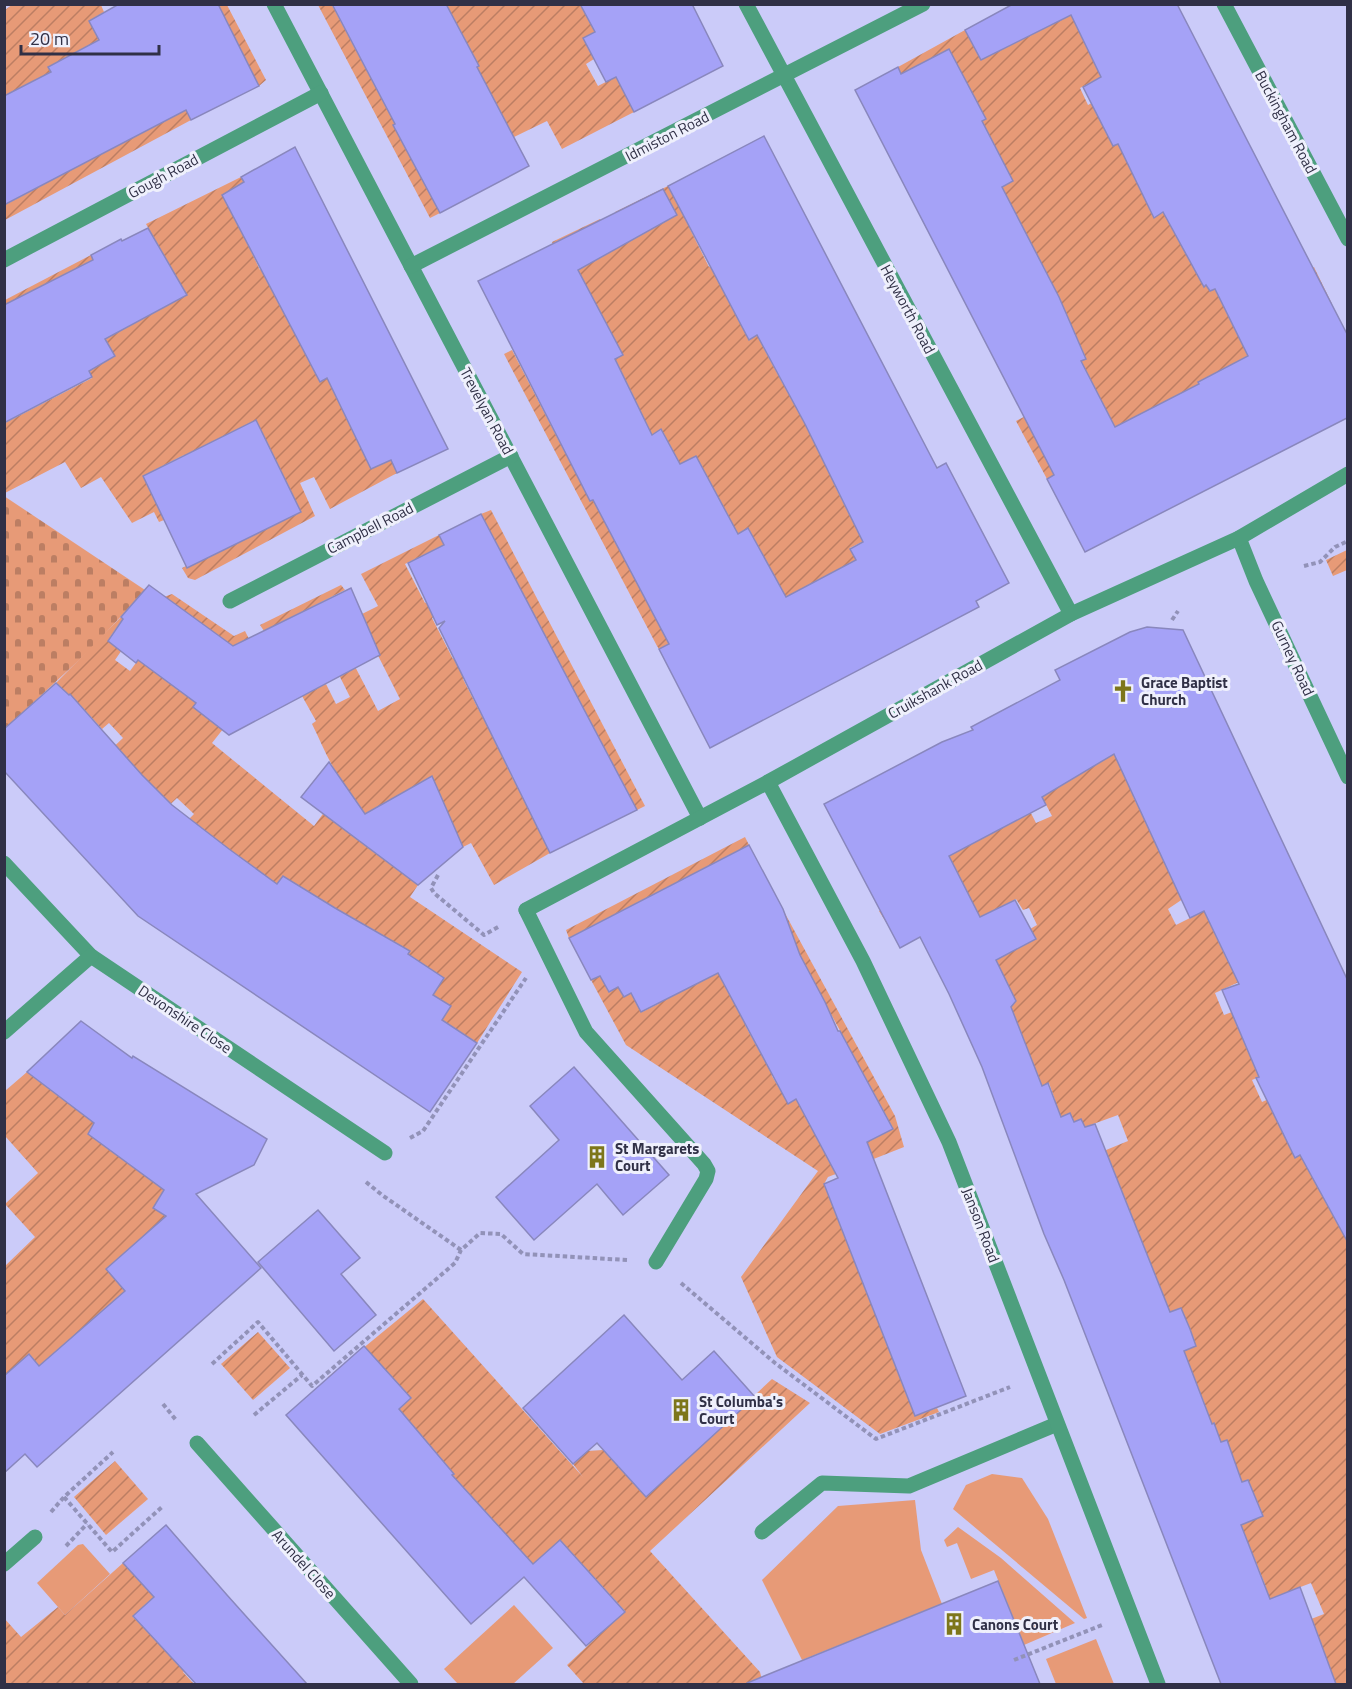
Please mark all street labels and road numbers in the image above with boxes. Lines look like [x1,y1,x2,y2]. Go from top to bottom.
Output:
street label: Buckingham Road [1249,66,1323,178]
street label: Idmiston Road [621,105,713,167]
street label: Gough Road [124,148,202,204]
street label: Heyworth Road [875,260,941,358]
street label: Trevelyan Road [454,363,520,459]
street label: Campbell Road [323,496,417,560]
street label: Gurney Road [1265,616,1321,700]
street label: Cruikshank Road [883,653,987,725]
street label: Devonshire Close [134,979,236,1059]
street label: Janson Road [956,1184,1006,1266]
street label: Arundel Close [267,1524,341,1604]

